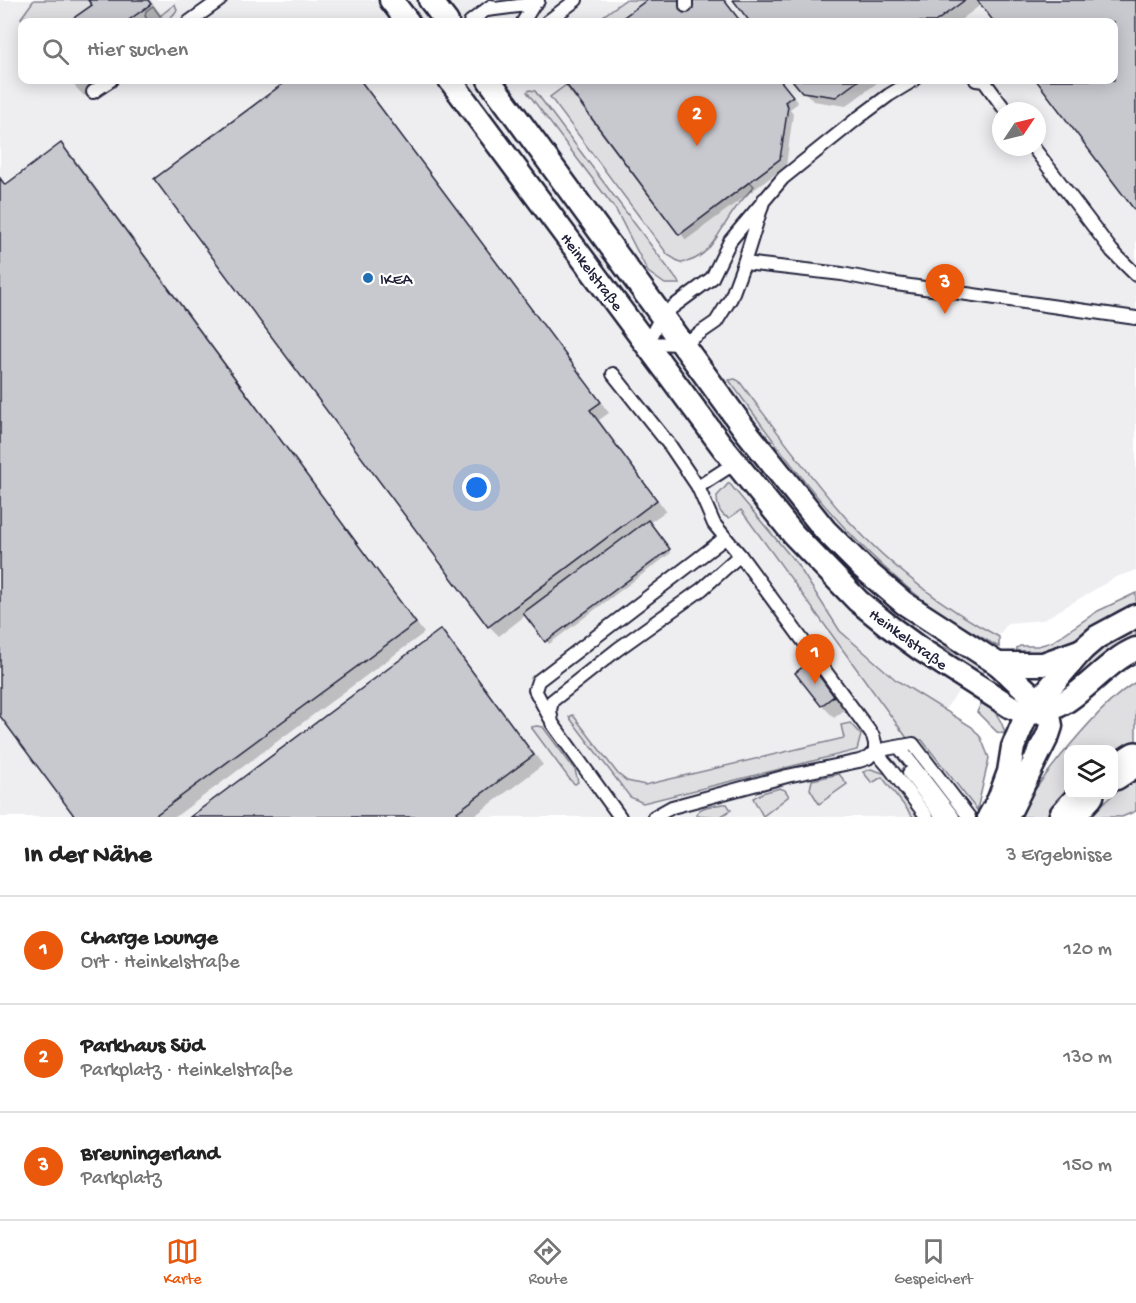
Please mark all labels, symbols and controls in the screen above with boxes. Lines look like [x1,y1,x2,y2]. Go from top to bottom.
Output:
search box [18,18,1118,84]
icon: search [39,35,72,68]
text: Hier suchen [87,38,188,64]
pin: 2 [678,96,716,146]
north arrow [992,102,1046,156]
street label: Heinkelstraße [555,231,626,316]
pin: 3 [926,264,964,314]
marker: IKEA [361,271,375,285]
place label: IKEA [380,272,414,291]
your location [462,473,491,502]
street label: Heinkelstraße [864,606,950,676]
pin: 1 [796,634,834,684]
map controls [1064,745,1118,799]
button: layers [1064,745,1118,799]
text: In der Nähe [24,841,152,872]
text: 3 Ergebnisse [1006,845,1112,868]
text: Charge Lounge [81,926,218,952]
text: 1 [39,939,48,962]
text: 120 m [1064,939,1112,962]
text: Ort · Heinkelstraße [81,952,239,975]
text: Parkhaus Süd [81,1034,204,1060]
text: 2 [39,1047,48,1070]
text: 130 m [1063,1047,1112,1070]
text: Parkplatz · Heinkelstraße [81,1060,293,1083]
text: Breuningerland [81,1142,219,1168]
text: 3 [38,1155,49,1178]
text: 150 m [1063,1155,1112,1178]
text: Parkplatz [81,1168,161,1191]
tab: Karte [163,1235,202,1290]
tab: Route [528,1235,567,1290]
tab: Gespeichert [894,1235,973,1290]

